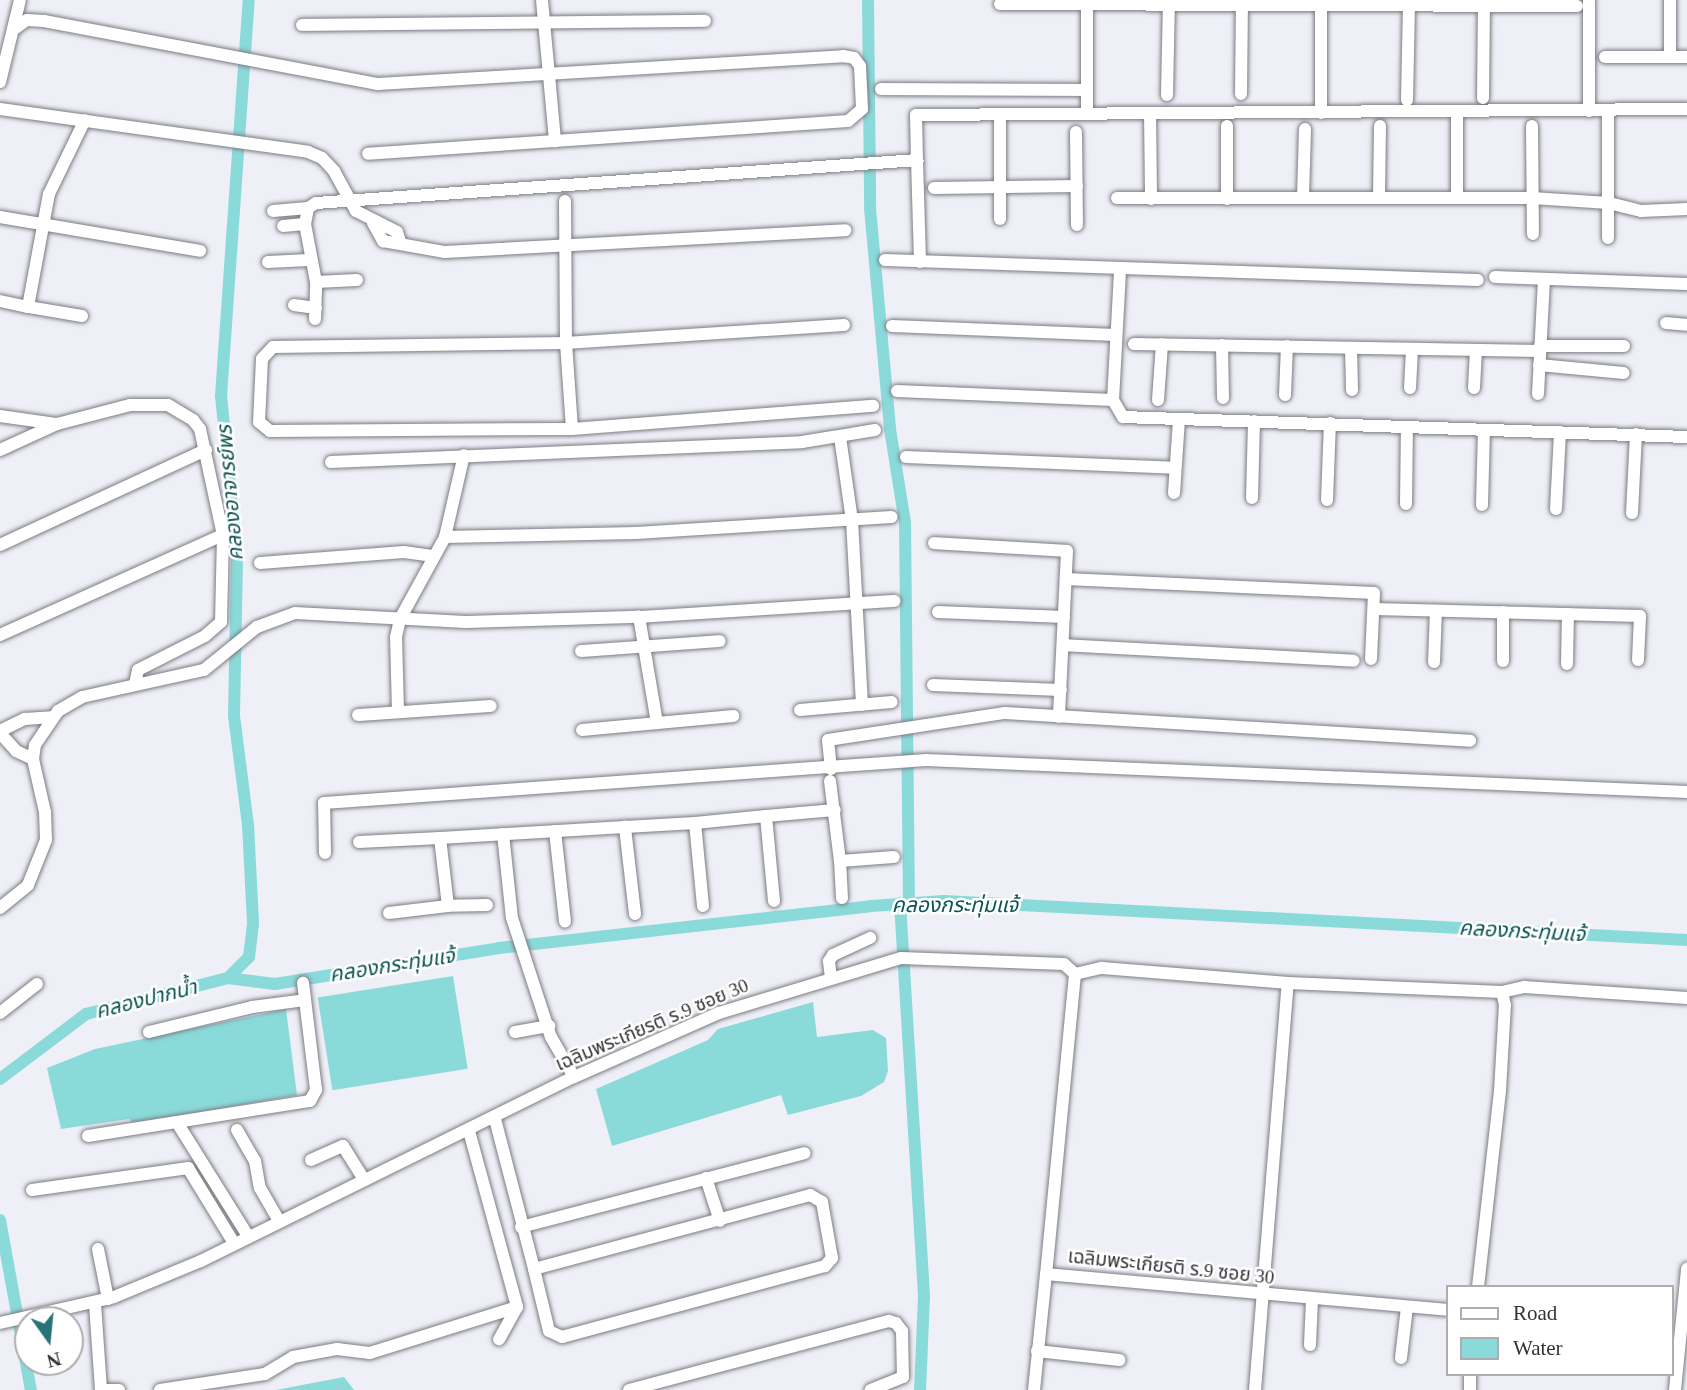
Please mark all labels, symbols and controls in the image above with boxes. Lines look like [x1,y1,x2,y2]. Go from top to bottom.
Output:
water label: คลองอาจารย์พร [212,424,248,562]
water label: คลองกระทุ่มแจ้ [892,892,1018,918]
water label: คลองกระทุ่มแจ้ [1458,915,1586,947]
water label: คลองกระทุ่มแจ้ [328,943,456,987]
water label: คลองปากน้ำ [93,974,199,1024]
street label: เฉลิมพระเกียรติ ร.9 ซอย 30 [552,974,752,1076]
street label: เฉลิมพระเกียรติ ร.9 ซอย 30 [1067,1245,1275,1289]
legend [1446,1285,1673,1376]
text: Road [1513,1301,1557,1325]
north arrow [14,1306,84,1376]
text: Water [1513,1336,1563,1360]
text: N [45,1348,63,1372]

